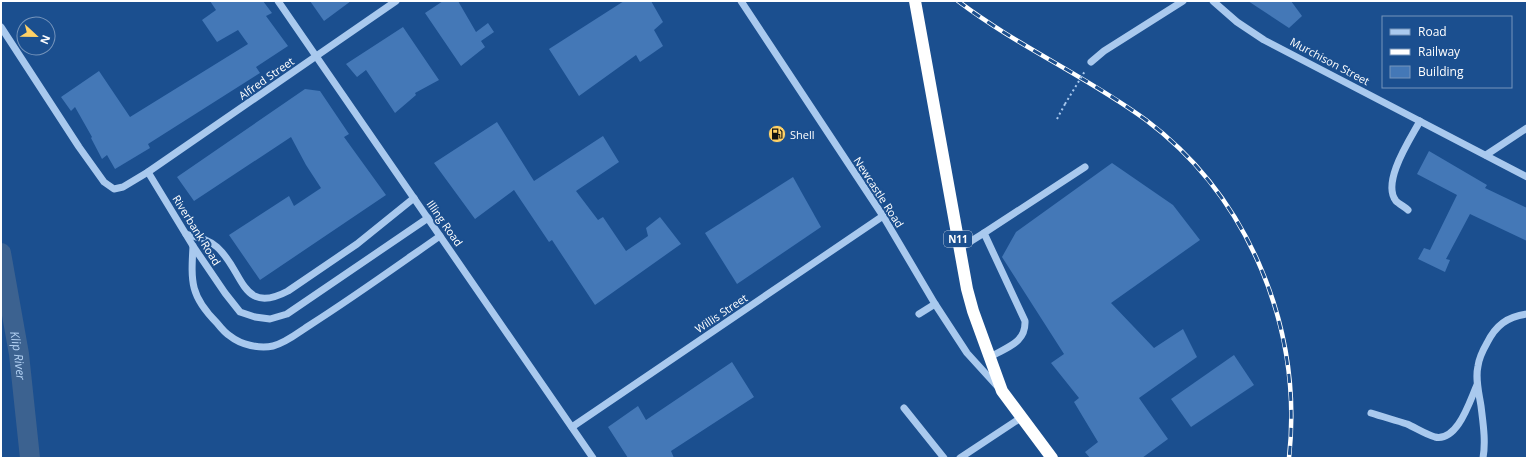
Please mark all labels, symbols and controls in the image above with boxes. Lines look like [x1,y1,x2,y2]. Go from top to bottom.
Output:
north arrow [16,16,56,56]
legend [1382,16,1512,88]
text: Road [1418,23,1447,40]
text: N [37,33,54,47]
street label: Murchison Street [1288,34,1372,88]
text: Railway [1418,43,1461,60]
street label: Alfred Street [235,53,297,103]
text: Building [1418,63,1464,80]
fuel station icon: Shell [767,124,787,144]
place label: Shell [790,127,815,142]
street label: Newcastle Road [850,154,908,230]
street label: Riverbank Road [169,192,225,268]
street label: Illing Road [424,197,466,249]
road number: N11 [944,231,972,247]
street label: Willis Street [692,290,750,336]
water label: Klip River [7,330,30,382]

